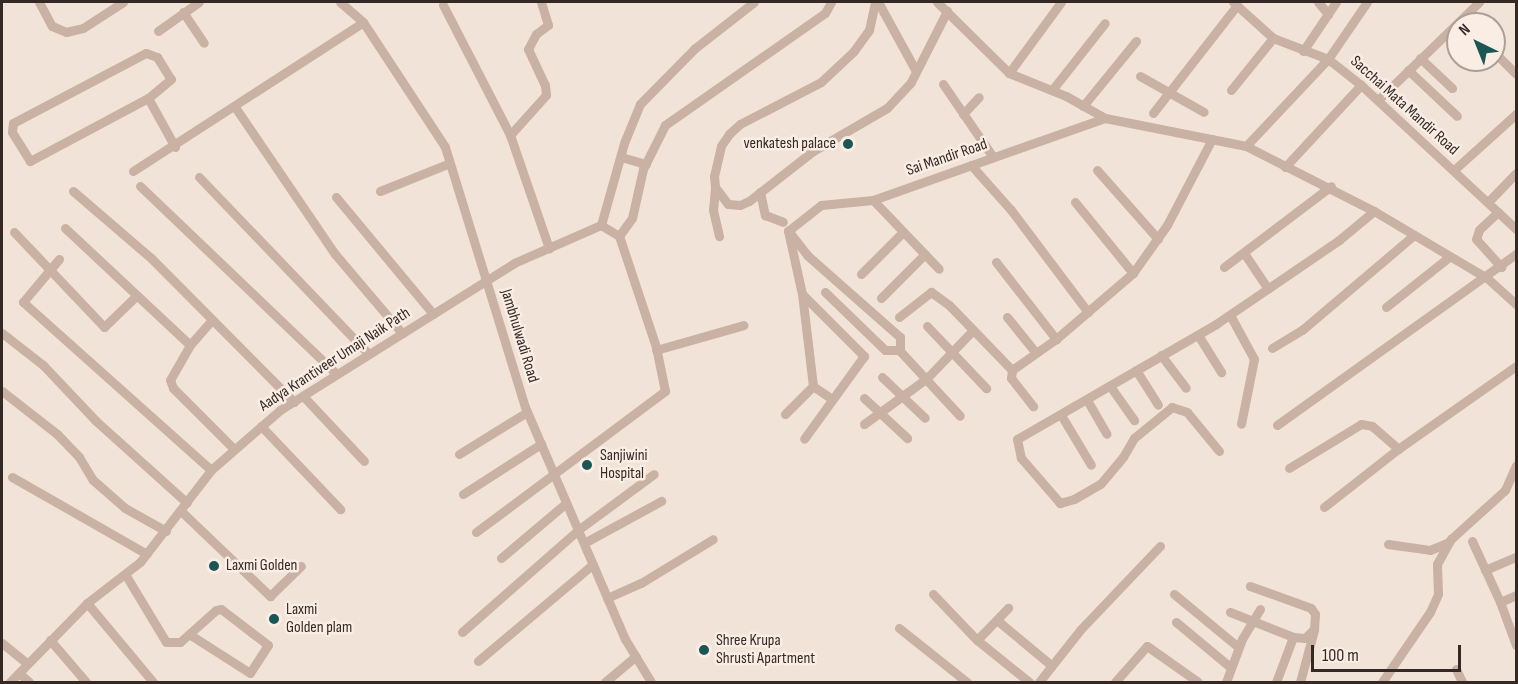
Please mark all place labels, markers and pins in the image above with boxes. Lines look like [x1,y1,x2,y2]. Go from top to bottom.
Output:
place label: venkatesh palace [743,134,836,154]
marker: venkatesh palace [841,137,855,151]
place label: Sanjiwini Hospital [600,446,647,484]
marker: Sanjiwini Hospital [578,456,596,474]
place label: Laxmi Golden [226,556,297,576]
marker: Laxmi Golden [207,559,221,573]
place label: Laxmi Golden plam [286,600,352,638]
marker: Laxmi Golden plam [267,612,281,626]
place label: Shree Krupa Shrusti Apartment [716,631,815,669]
marker: Shree Krupa Shrusti Apartment [697,643,711,657]

